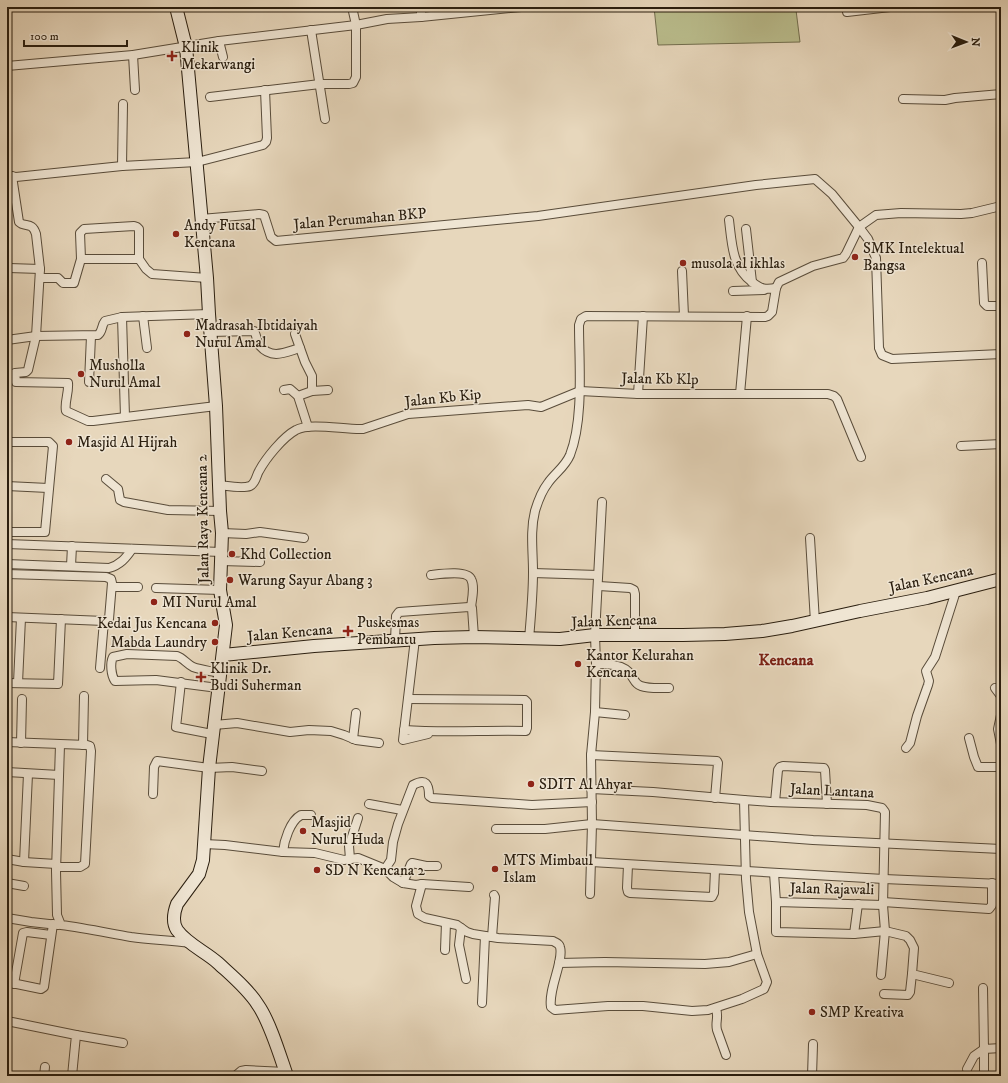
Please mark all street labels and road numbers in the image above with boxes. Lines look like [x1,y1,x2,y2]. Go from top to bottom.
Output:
street label: Jalan Perumahan BKP [291,204,427,234]
street label: Jalan Kb Klp [619,369,699,389]
street label: Jalan Kb Kip [402,384,483,412]
street label: Jalan Raya Kencana 2 [192,454,214,586]
street label: Jalan Kencana [885,561,975,598]
street label: Jalan Kencana [569,610,658,632]
street label: Jalan Kencana [245,620,334,646]
street label: Jalan Lantana [787,779,875,803]
street label: Jalan Rajawali [788,879,875,899]

